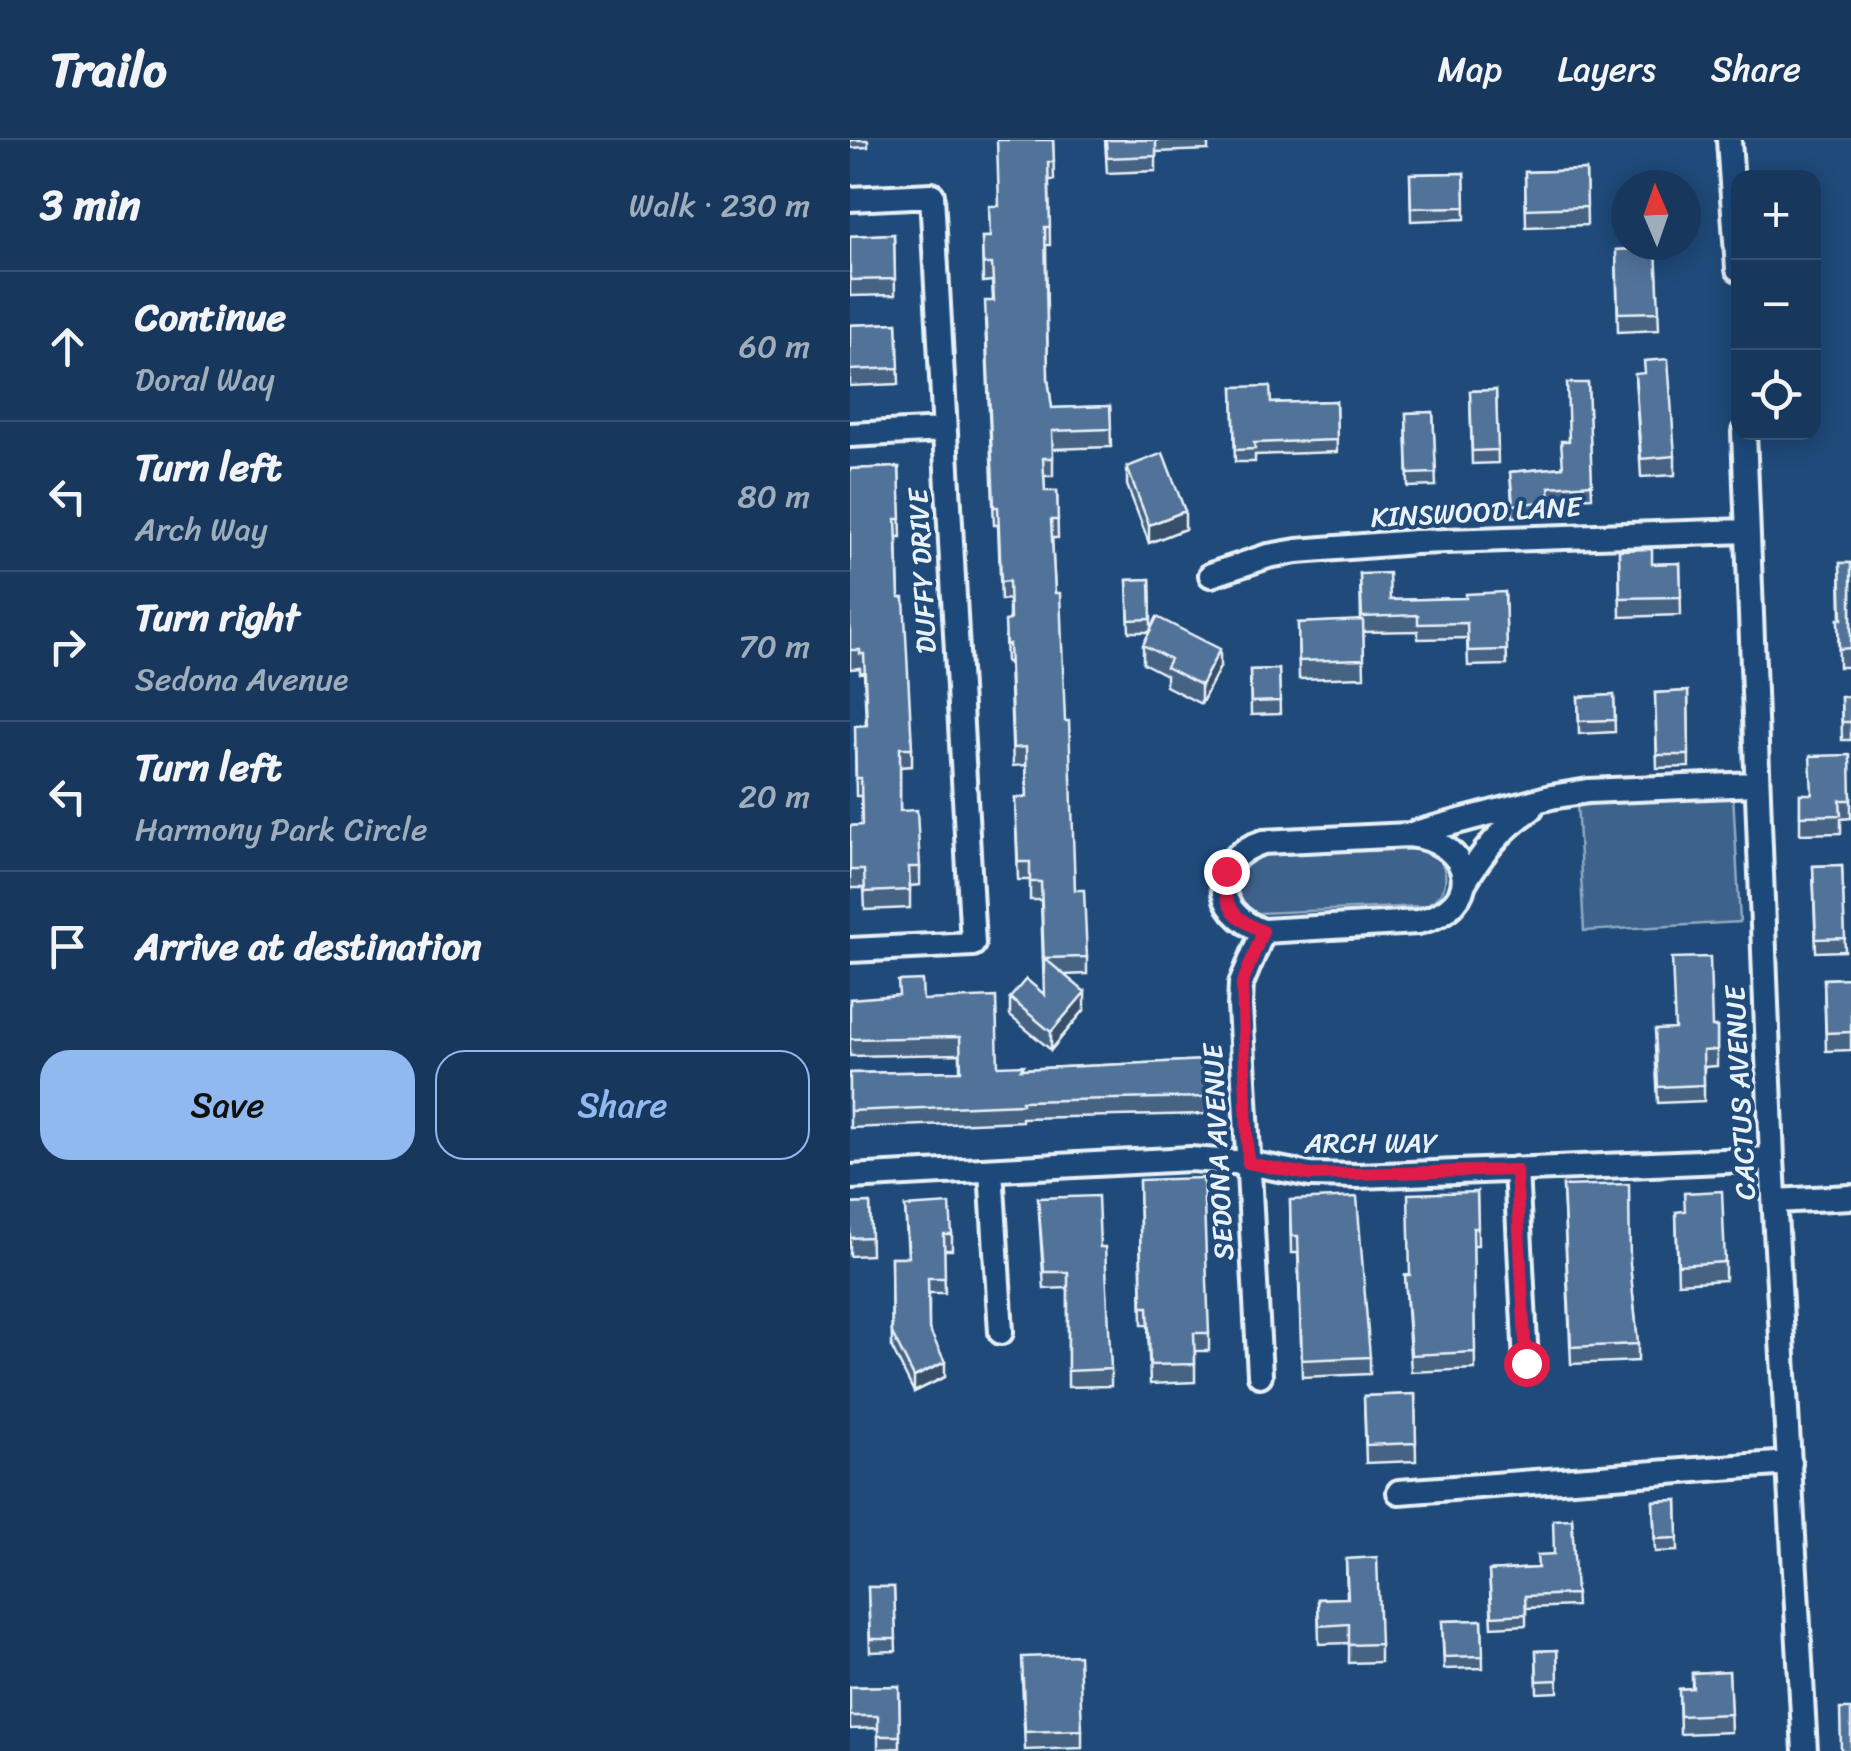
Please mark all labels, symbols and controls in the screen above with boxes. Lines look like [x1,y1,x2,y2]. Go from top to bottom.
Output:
text: Trailo [50,27,167,112]
text: Map [1438,38,1502,100]
text: Layers [1557,38,1656,100]
text: Share [1711,38,1801,100]
text: 3 min [40,168,140,242]
north arrow [1611,170,1701,260]
map controls [1731,170,1821,440]
button: + [1731,170,1821,260]
text: Walk · 230 m [629,177,810,234]
button: − [1731,260,1821,350]
text: Continue [135,284,286,351]
text: 60 m [739,318,810,375]
icon: ahead [40,319,95,374]
button: locate [1731,350,1821,440]
text: Doral Way [135,351,275,408]
text: Turn left [135,434,281,501]
text: 80 m [738,468,810,525]
icon: left [40,469,95,524]
street label: KINSWOOD LANE [1369,482,1584,542]
street label: DUFFY DRIVE [893,486,951,655]
text: Arch Way [135,501,268,558]
text: Turn right [135,584,300,651]
text: 70 m [739,618,810,675]
icon: right [40,619,95,674]
text: Sedona Avenue [135,651,348,708]
text: Turn left [135,734,281,801]
text: 20 m [738,768,810,825]
icon: left [40,769,95,824]
text: Harmony Park Circle [135,801,427,858]
route end [1204,849,1250,895]
text: Arrive at destination [135,913,482,980]
icon: arrive [40,919,95,974]
street label: CACTUS AVENUE [1710,983,1770,1201]
street label: SEDONA AVENUE [1188,1041,1248,1261]
button: Save [40,1050,415,1160]
button: Share [435,1050,810,1160]
street label: ARCH WAY [1303,1118,1439,1167]
route start [1504,1341,1550,1387]

